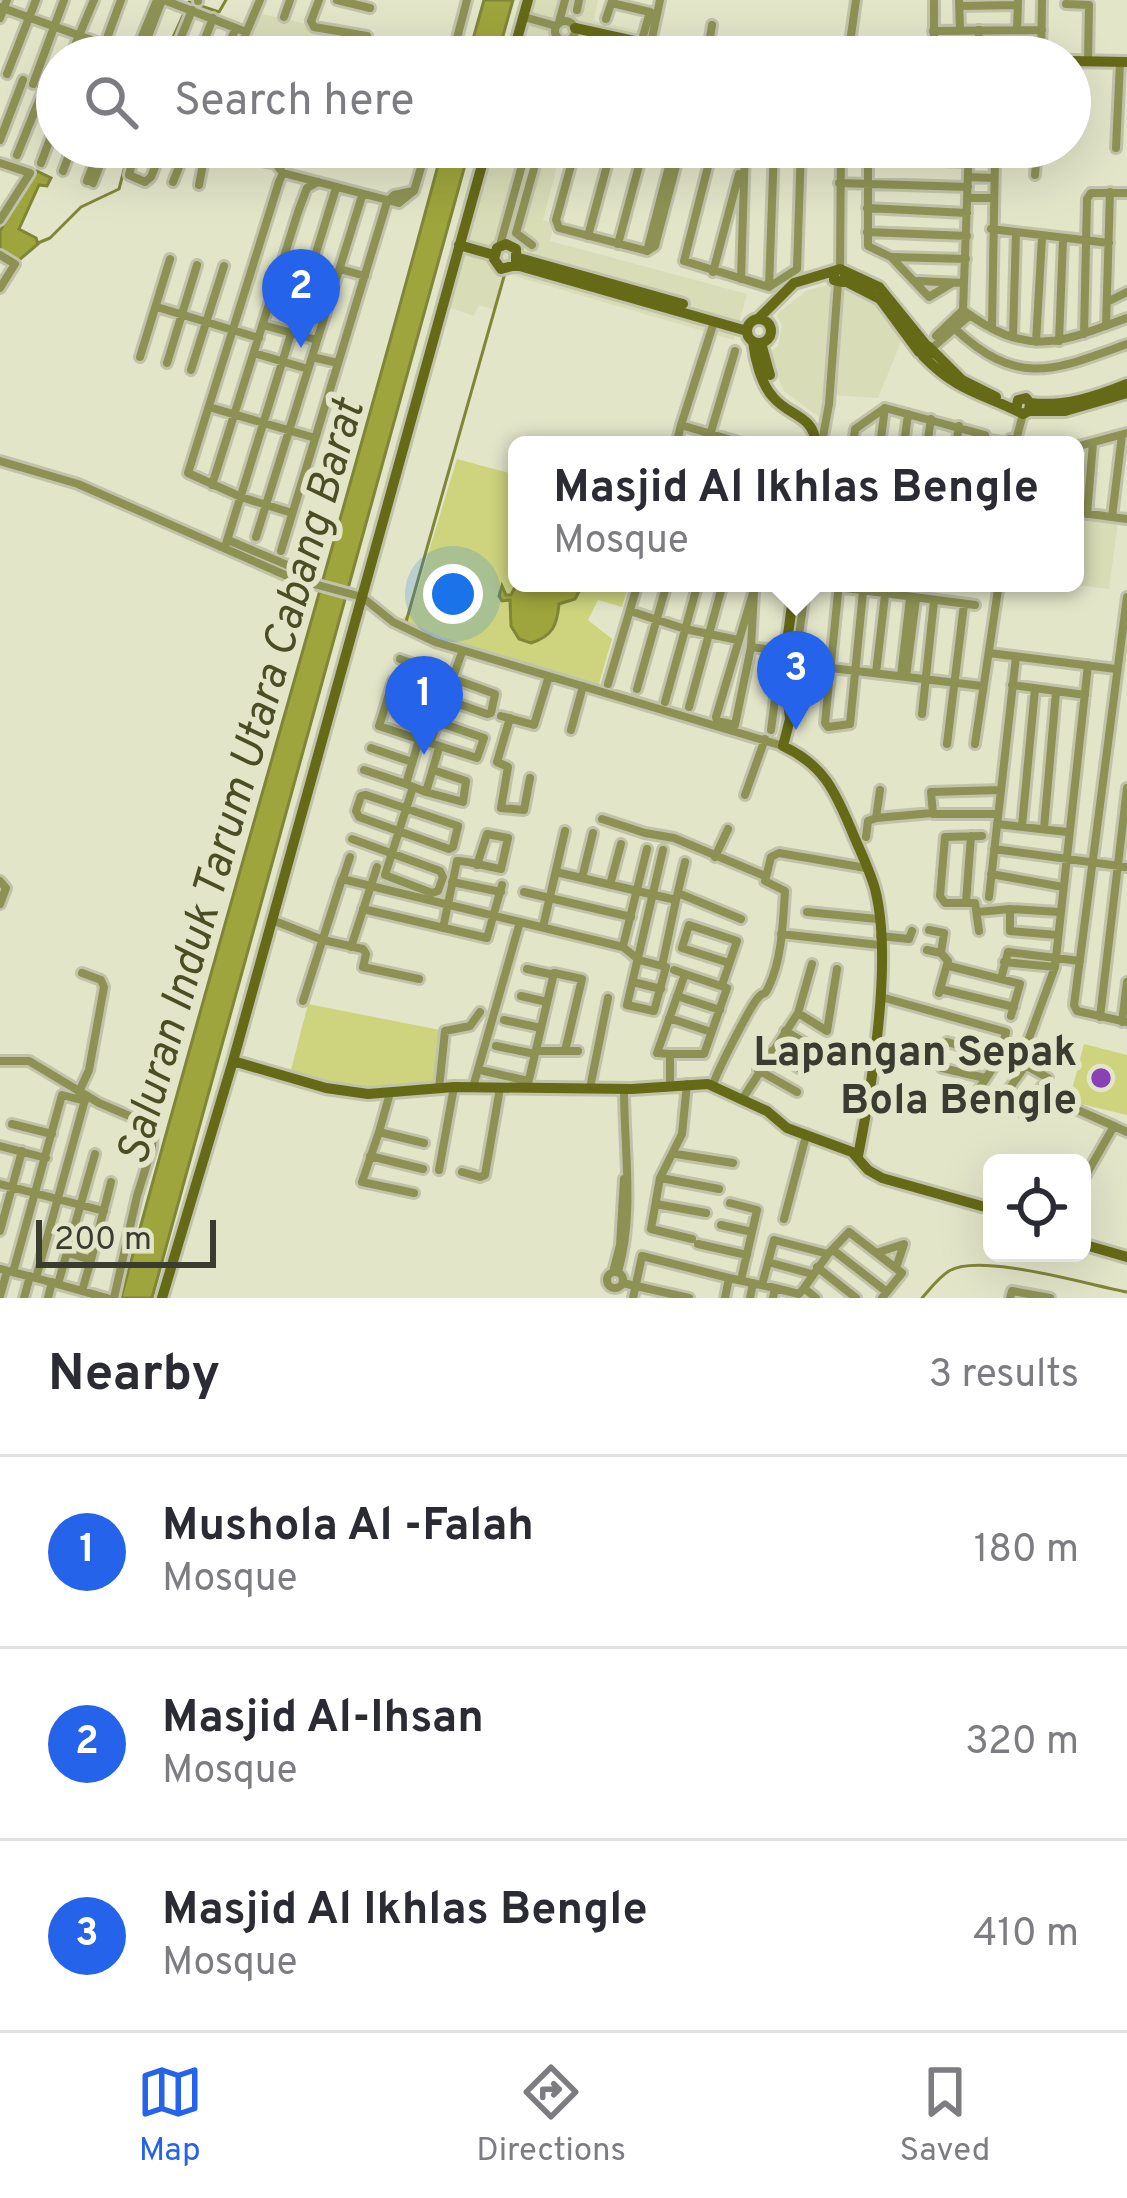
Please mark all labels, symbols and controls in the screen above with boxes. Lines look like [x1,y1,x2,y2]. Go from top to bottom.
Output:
search box [36,36,1091,168]
icon: search [78,69,144,135]
text: Search here [174,74,414,131]
pin: 2 [262,249,340,348]
water label: Saluran Induk Tarum Utara Cabang Barat [106,392,380,1172]
popup [508,436,1084,592]
text: Masjid Al Ikhlas Bengle [553,461,1039,518]
text: Mosque [553,518,689,567]
your location [423,564,483,624]
pin: 3 [757,631,835,730]
pin: 1 [385,656,463,755]
place label: Lapangan Sepak Bola Bengle [753,1028,1077,1129]
marker: Lapangan Sepak Bola Bengle [1088,1065,1114,1091]
map controls [983,1154,1091,1262]
button: locate [983,1154,1091,1262]
scale bar [36,1214,216,1267]
text: 200 m [54,1220,152,1262]
text: Nearby [48,1344,220,1409]
text: 3 results [929,1352,1079,1401]
text: Mushola Al -Falah [162,1499,534,1556]
text: 1 [79,1527,95,1576]
text: 180 m [974,1527,1079,1576]
text: Mosque [162,1556,297,1605]
text: Masjid Al-Ihsan [162,1691,484,1748]
text: 2 [75,1719,99,1768]
text: 320 m [965,1719,1079,1768]
text: Mosque [162,1748,297,1797]
text: Masjid Al Ikhlas Bengle [162,1883,647,1940]
text: 3 [75,1911,99,1960]
text: 410 m [973,1911,1079,1960]
text: Mosque [162,1940,297,1989]
tab: Map [137,2059,203,2173]
tab: Directions [476,2059,626,2173]
tab: Saved [900,2059,990,2173]

